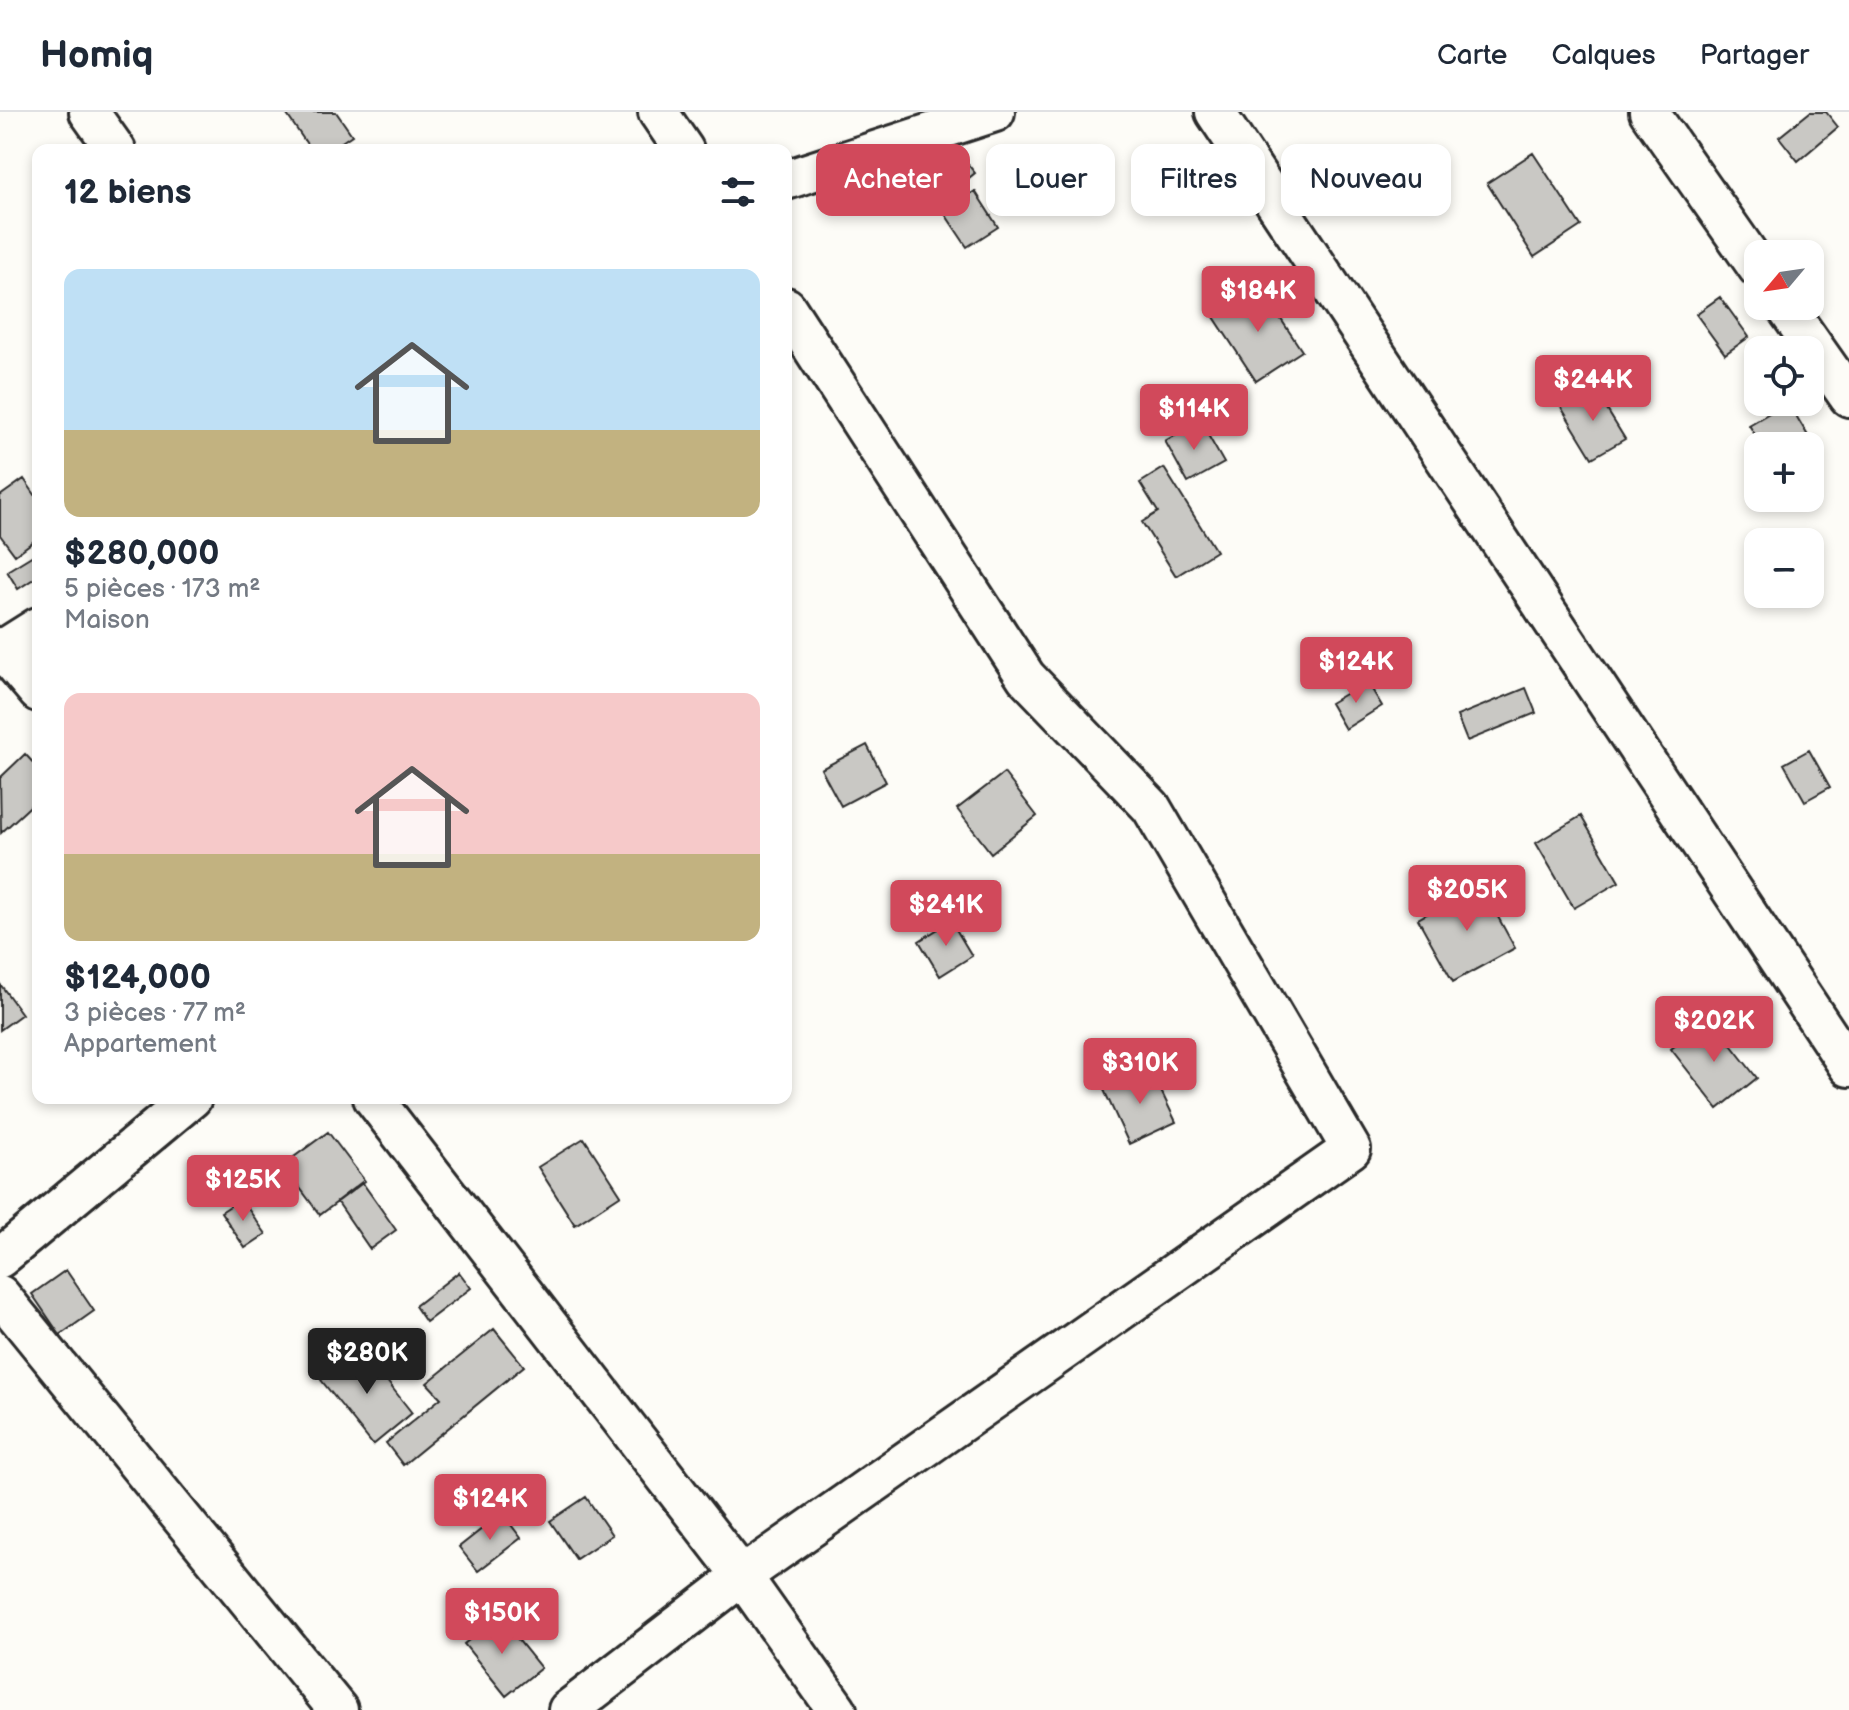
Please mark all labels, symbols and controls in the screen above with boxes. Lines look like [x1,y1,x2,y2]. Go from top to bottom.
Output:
text: Homiq [40,33,153,78]
text: Carte [1437,39,1507,72]
text: Calques [1551,39,1656,72]
text: Partager [1700,39,1809,72]
chip: Acheter [816,144,970,216]
chip: Louer [986,144,1115,216]
chip: Filtres [1131,144,1265,216]
chip: Nouveau [1281,144,1451,216]
icon: filters [716,170,760,214]
text: 12 biens [64,172,191,213]
north arrow [1744,240,1824,320]
map controls [1744,240,1824,608]
pin: $184K [1202,266,1314,334]
text: $184K [1220,276,1296,307]
icon: home [340,321,484,465]
button: locate [1744,336,1824,416]
pin: $244K [1537,355,1649,423]
text: $244K [1553,365,1633,396]
pin: $114K [1138,384,1250,452]
text: $114K [1158,394,1230,425]
button: + [1744,432,1824,512]
button: − [1744,528,1824,608]
text: $280,000 [64,533,219,574]
text: 5 pièces · 173 m² [64,574,260,605]
text: Maison [64,605,150,636]
pin: $124K [1300,637,1412,705]
text: $124K [1318,647,1394,678]
icon: home [340,745,484,889]
pin: $205K [1411,865,1523,933]
text: $205K [1426,875,1508,906]
pin: $241K [890,880,1002,948]
text: $241K [908,890,984,921]
text: $124,000 [64,957,211,998]
pin: $202K [1658,996,1770,1064]
text: 3 pièces · 77 m² [64,998,246,1029]
text: $202K [1673,1006,1755,1037]
text: Appartement [64,1029,217,1060]
pin: $310K [1084,1038,1196,1106]
text: $310K [1101,1048,1179,1079]
pin: $125K [187,1155,299,1223]
text: $125K [205,1165,281,1196]
pin: $280K [311,1328,423,1396]
text: $280K [326,1338,408,1369]
pin: $124K [434,1474,546,1542]
text: $124K [452,1484,528,1515]
pin: $150K [446,1588,558,1656]
text: $150K [464,1598,540,1629]

